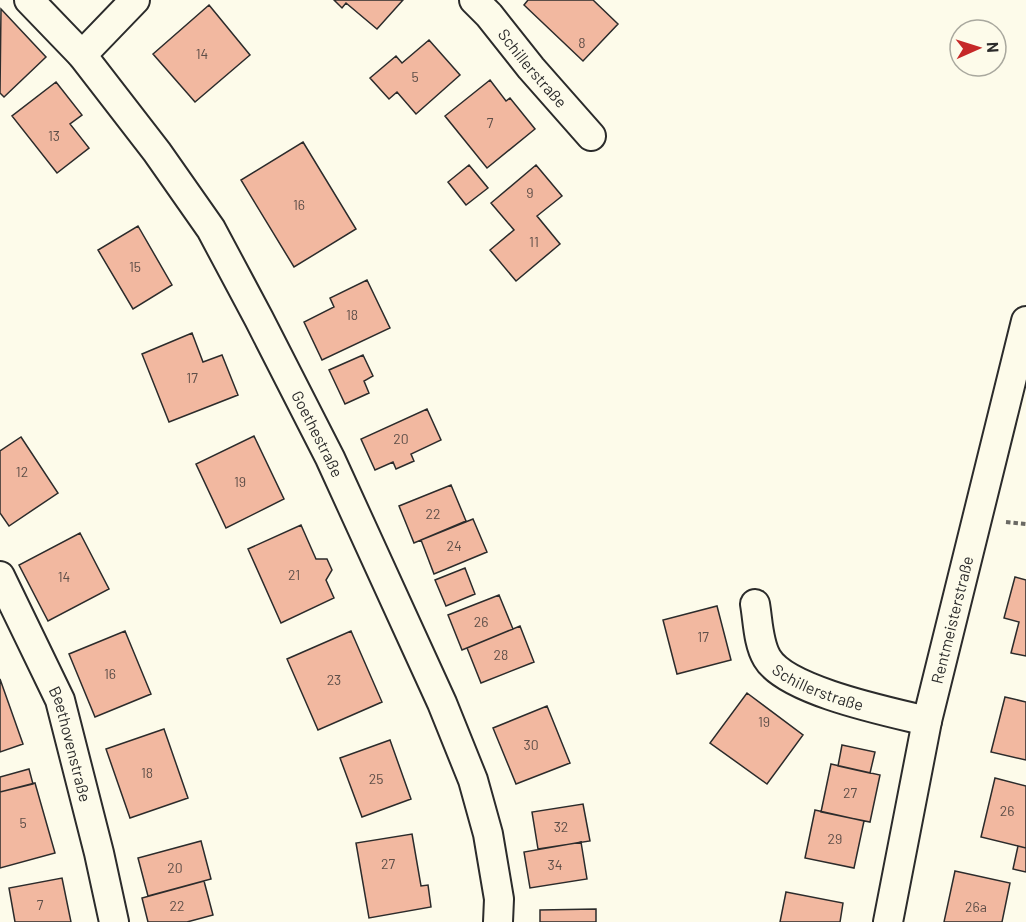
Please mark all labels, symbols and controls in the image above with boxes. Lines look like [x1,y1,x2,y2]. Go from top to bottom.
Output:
north arrow [948,18,1008,78]
street label: Schillerstraße [495,25,571,111]
house number: 8 [578,34,586,51]
text: N [984,41,1003,53]
house number: 14 [196,45,208,62]
house number: 5 [411,68,419,85]
house number: 7 [487,114,494,131]
house number: 13 [48,127,60,144]
house number: 9 [526,184,534,201]
house number: 16 [293,196,305,213]
house number: 11 [529,233,539,250]
house number: 15 [129,258,141,275]
house number: 18 [346,306,358,323]
house number: 17 [186,369,198,386]
street label: Goethestraße [288,387,347,480]
house number: 20 [393,430,409,447]
house number: 12 [16,463,28,480]
house number: 19 [234,473,246,490]
house number: 22 [425,505,441,522]
house number: 24 [446,537,462,554]
street label: Rentmeisterstraße [927,554,977,686]
house number: 21 [288,566,300,583]
house number: 14 [58,568,70,585]
house number: 26 [474,613,488,630]
house number: 17 [697,628,709,645]
house number: 28 [494,646,508,663]
street label: Schillerstraße [769,659,866,714]
house number: 16 [104,665,116,682]
house number: 23 [327,671,341,688]
street label: Beethovenstraße [46,683,96,804]
house number: 19 [758,713,770,730]
house number: 30 [523,736,539,753]
house number: 18 [141,764,153,781]
house number: 25 [369,770,383,787]
house number: 27 [843,784,857,801]
house number: 26 [1000,802,1014,819]
house number: 5 [19,814,27,831]
house number: 32 [554,818,568,835]
house number: 29 [828,830,842,847]
house number: 27 [381,855,395,872]
house number: 34 [548,856,562,873]
house number: 20 [167,859,183,876]
house number: 7 [37,896,44,913]
house number: 22 [169,897,185,914]
house number: 26a [965,898,987,915]

